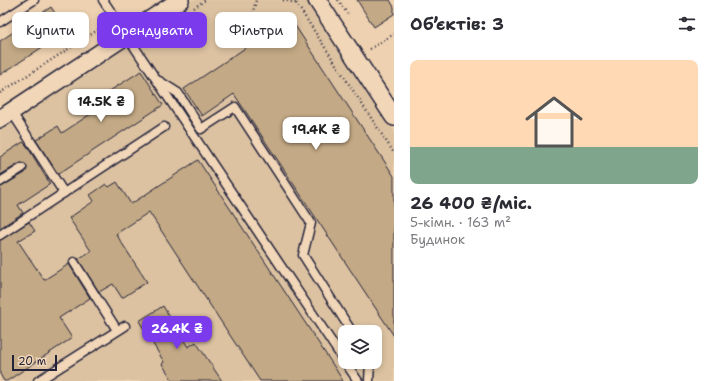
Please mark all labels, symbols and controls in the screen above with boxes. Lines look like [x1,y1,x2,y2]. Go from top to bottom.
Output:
chip: Купити [12,12,89,48]
chip: Орендувати [97,12,207,48]
chip: Фільтри [215,12,297,48]
text: Об’єктів: 3 [410,13,504,35]
icon: filters [676,13,698,35]
icon: home [518,86,590,158]
pin: 14.5K ₴ [64,89,138,123]
text: 14.5K ₴ [77,93,125,110]
pin: 19.4K ₴ [279,117,353,151]
text: 19.4K ₴ [292,121,340,138]
text: 26 400 ₴/міс. [410,192,532,214]
text: 5-кімн. · 163 m² [410,214,511,231]
text: Будинок [410,231,465,248]
pin: 26.4K ₴ [140,316,214,350]
text: 26.4K ₴ [151,320,203,337]
map controls [338,325,382,369]
button: layers [338,325,382,369]
scale bar [12,353,57,372]
text: 20 m [18,354,46,369]

